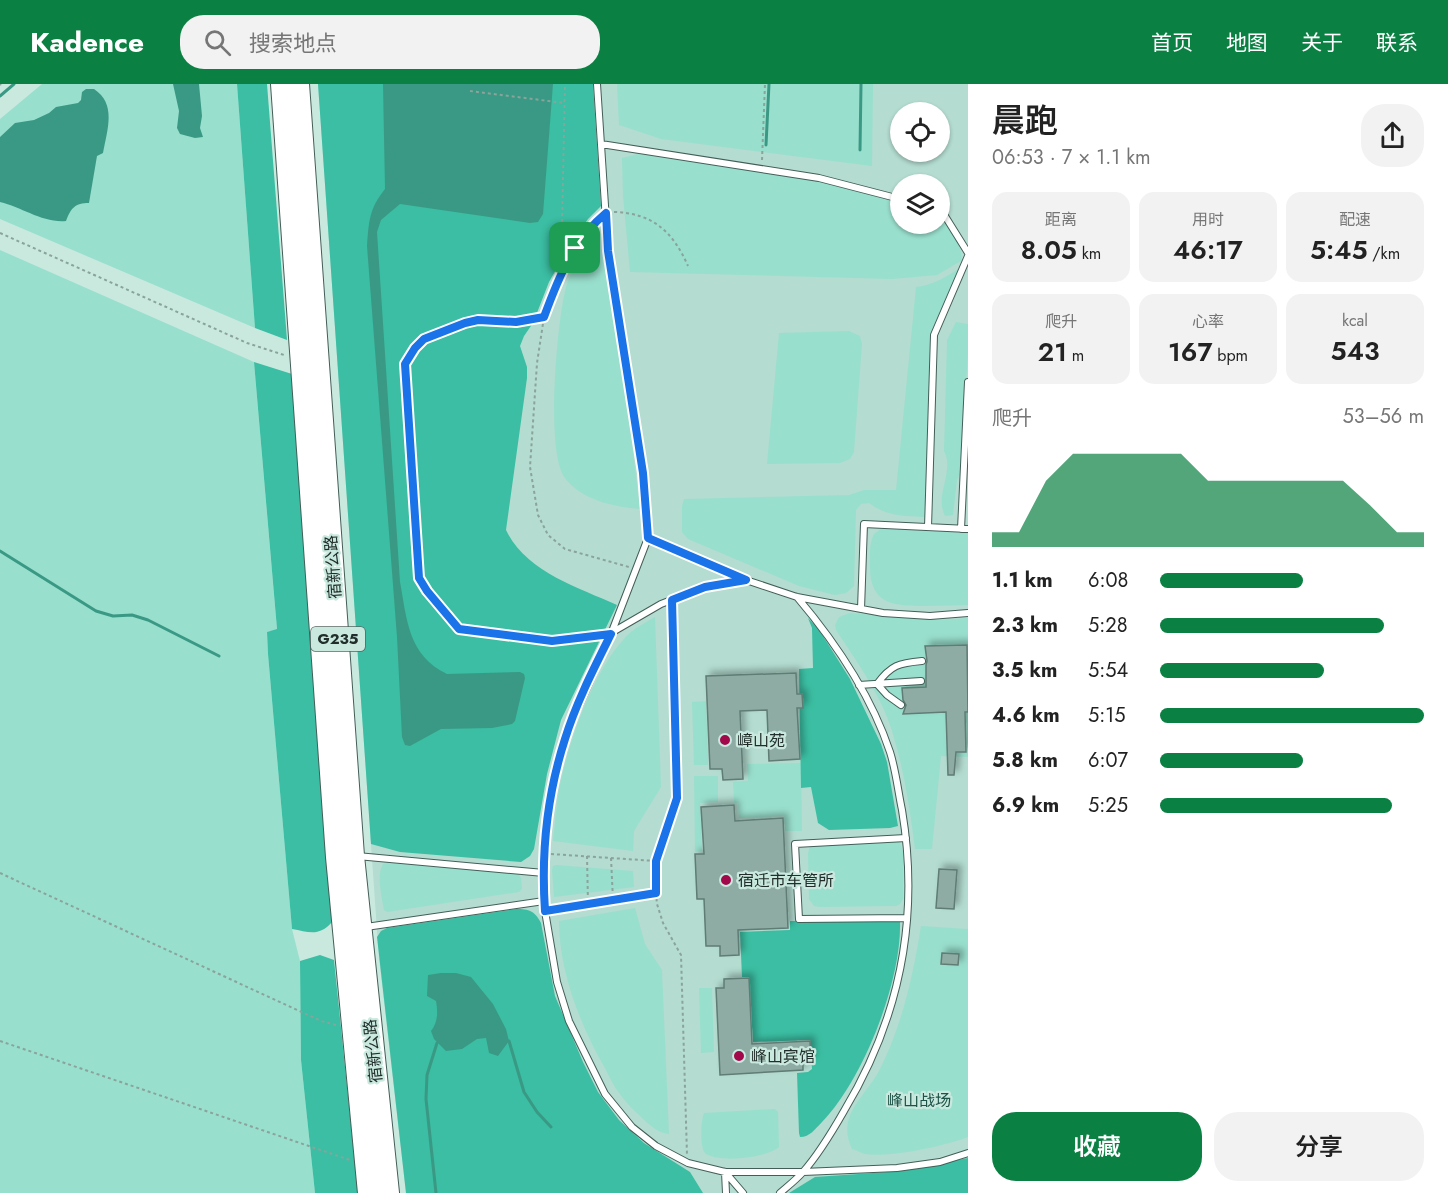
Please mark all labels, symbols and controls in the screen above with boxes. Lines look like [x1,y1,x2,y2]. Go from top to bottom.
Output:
search box [180,15,600,69]
text: Kadence [30,22,144,63]
icon: search [201,26,234,59]
text: 搜索地点 [249,27,337,59]
text: 首页 [1151,28,1193,58]
text: 地图 [1226,28,1268,58]
text: 关于 [1301,28,1343,58]
text: 联系 [1376,28,1418,58]
text: 晨跑 [992,97,1058,144]
map controls [890,102,950,234]
button: locate [890,102,950,162]
button: share [1361,104,1424,167]
text: 06:53 · 7 × 1.1 km [992,143,1151,172]
button: layers [890,174,950,234]
text: 距离 [1045,208,1077,231]
text: 用时 [1192,208,1224,231]
text: 配速 [1339,208,1371,231]
pin [549,222,600,273]
icon: arrive [558,231,591,264]
text: 8.05 [1021,231,1077,269]
text: 46:17 [1173,231,1243,269]
text: 5:45 [1310,231,1368,269]
text: km [1077,242,1101,265]
text: /km [1368,242,1400,265]
text: kcal [1342,309,1368,332]
text: 爬升 [1045,310,1077,333]
text: 心率 [1192,310,1224,333]
text: 543 [1331,332,1379,370]
text: 21 [1038,333,1067,371]
text: 167 [1168,333,1212,371]
text: m [1067,344,1084,367]
text: bpm [1212,344,1248,367]
text: 53–56 m [1343,402,1424,431]
text: 爬升 [992,404,1032,433]
street label: 宿新公路 [319,534,347,600]
text: 1.1 km [992,566,1053,595]
text: 6:08 [1088,566,1128,595]
text: 2.3 km [992,611,1058,640]
text: 5:28 [1088,611,1128,640]
road number: G235 [311,627,365,651]
text: 3.5 km [992,656,1057,685]
text: 5:54 [1088,656,1128,685]
text: 4.6 km [992,701,1060,730]
text: 5:15 [1088,701,1126,730]
place label: 嶂山苑 [737,729,785,752]
marker: 嶂山苑 [718,733,732,747]
text: 5.8 km [992,746,1058,775]
text: 6:07 [1088,746,1128,775]
text: 6.9 km [992,791,1059,820]
text: 5:25 [1088,791,1128,820]
place label: 宿迁市车管所 [738,869,834,892]
marker: 宿迁市车管所 [719,873,733,887]
street label: 宿新公路 [358,1018,388,1084]
place label: 峰山宾馆 [751,1045,815,1068]
marker: 峰山宾馆 [732,1049,746,1063]
park label: 峰山战场 [887,1089,951,1112]
button: 收藏 [992,1112,1202,1181]
button: 分享 [1214,1112,1424,1181]

